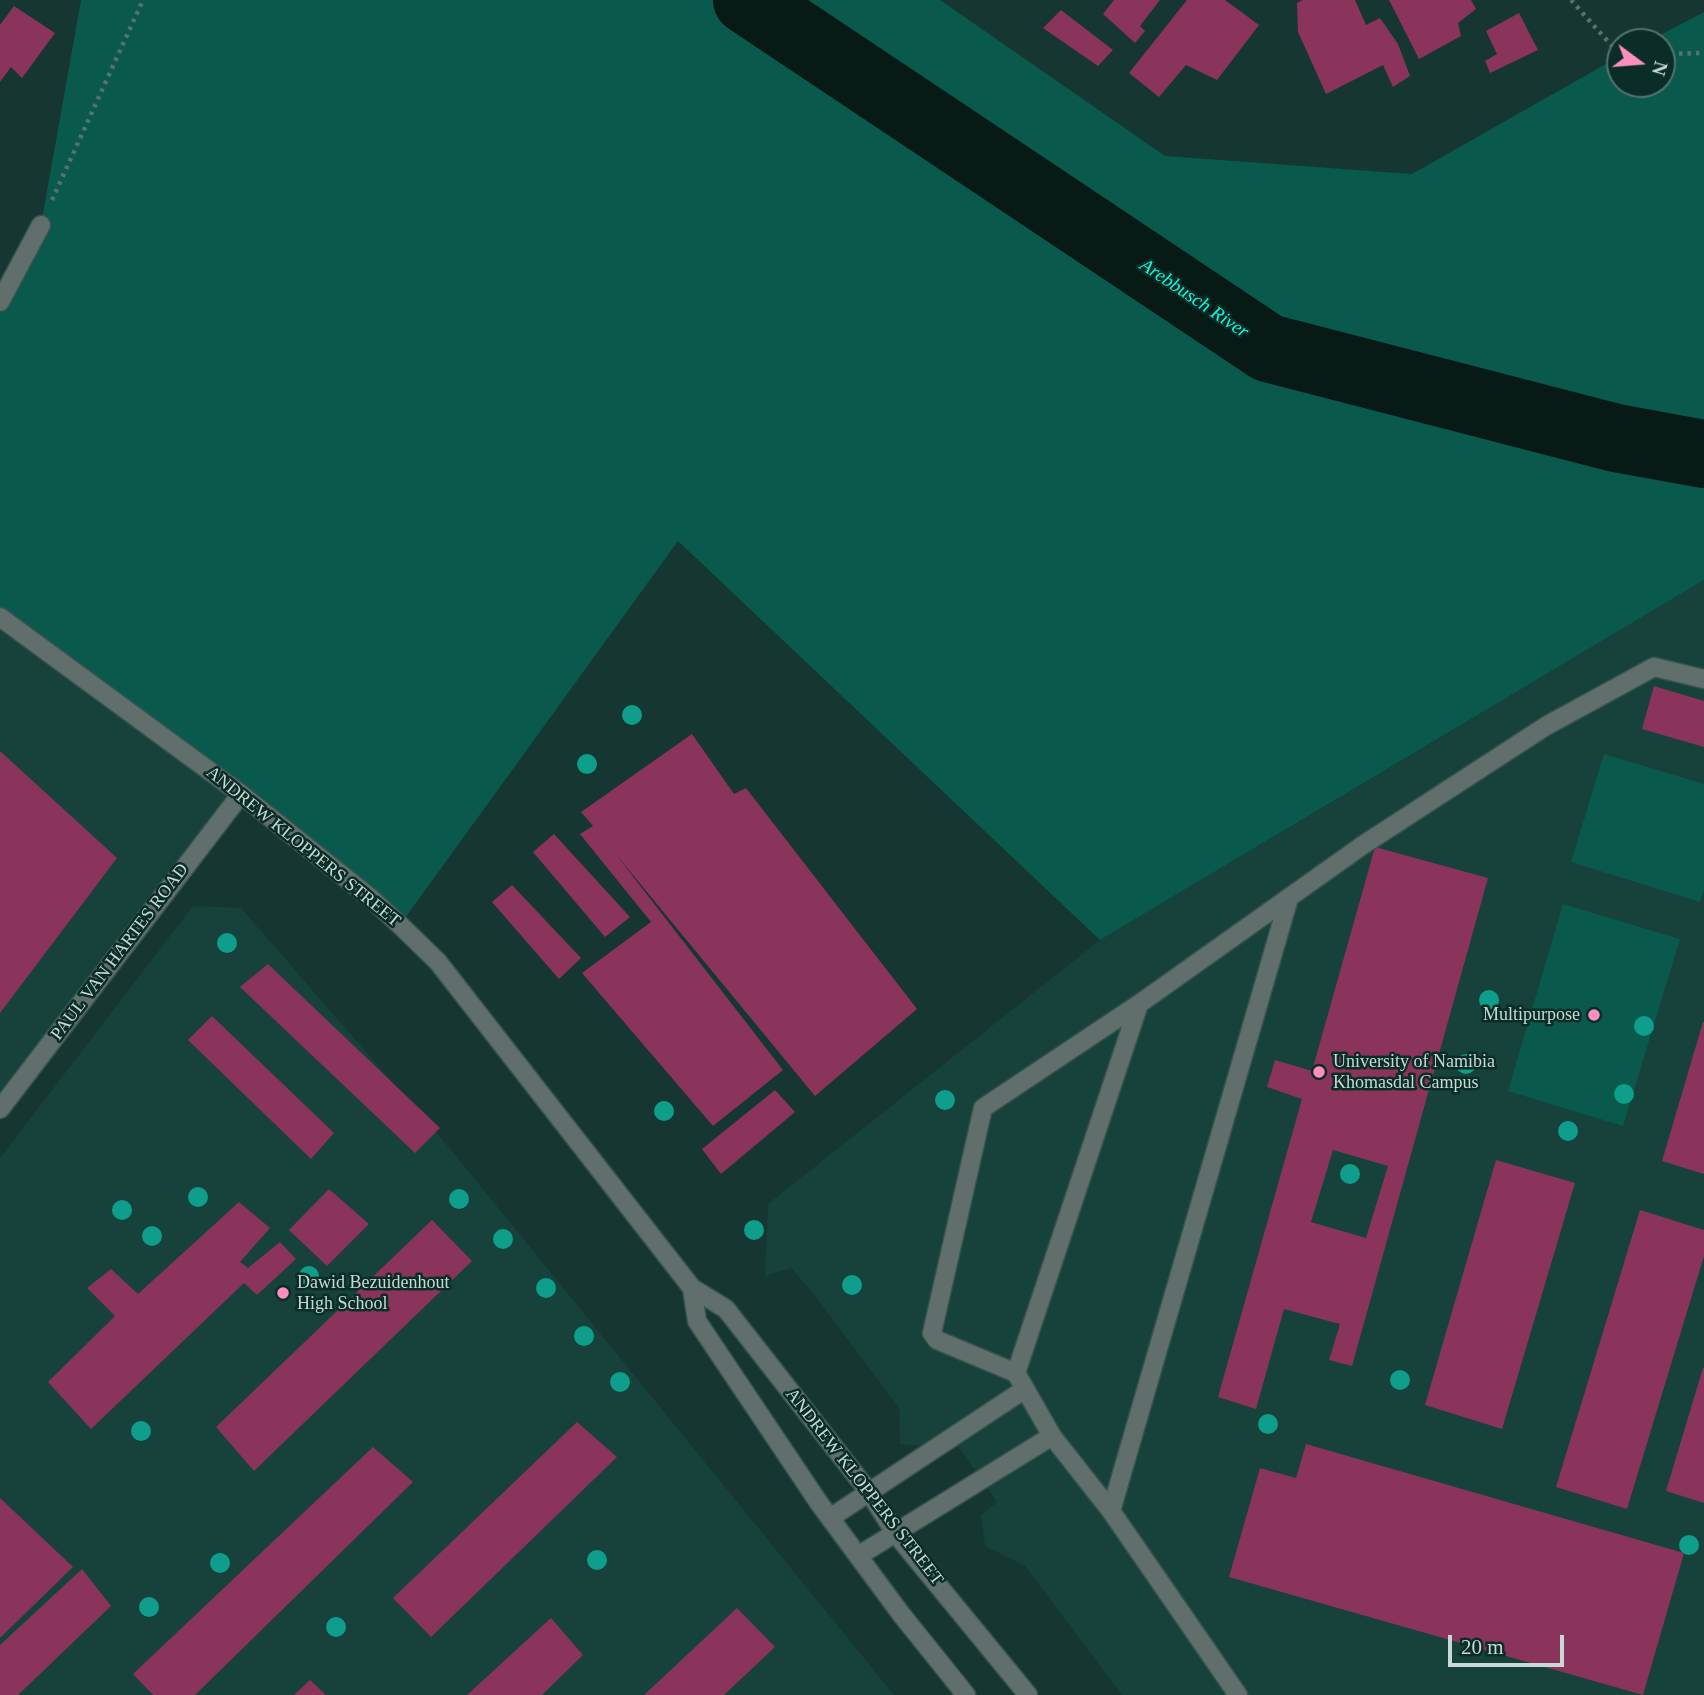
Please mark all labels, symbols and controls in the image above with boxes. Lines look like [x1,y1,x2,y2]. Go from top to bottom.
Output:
north arrow [1606,28,1676,98]
text: N [1648,59,1672,78]
water label: Arebbusch River [1135,254,1253,344]
street label: ANDREW KLOPPERS STREET [201,762,405,932]
street label: PAUL VAN HARTES ROAD [47,859,193,1045]
place label: Multipurpose [1483,1004,1580,1026]
marker: Multipurpose [1586,1007,1602,1023]
place label: University of Namibia Khomasdal Campus [1333,1051,1495,1094]
marker: University of Namibia Khomasdal Campus [1311,1064,1327,1080]
place label: Dawid Bezuidenhout High School [297,1272,449,1314]
marker: Dawid Bezuidenhout High School [275,1285,291,1301]
street label: ANDREW KLOPPERS STREET [780,1384,948,1590]
scale bar [1452,1622,1568,1666]
text: 20 m [1461,1635,1504,1659]

